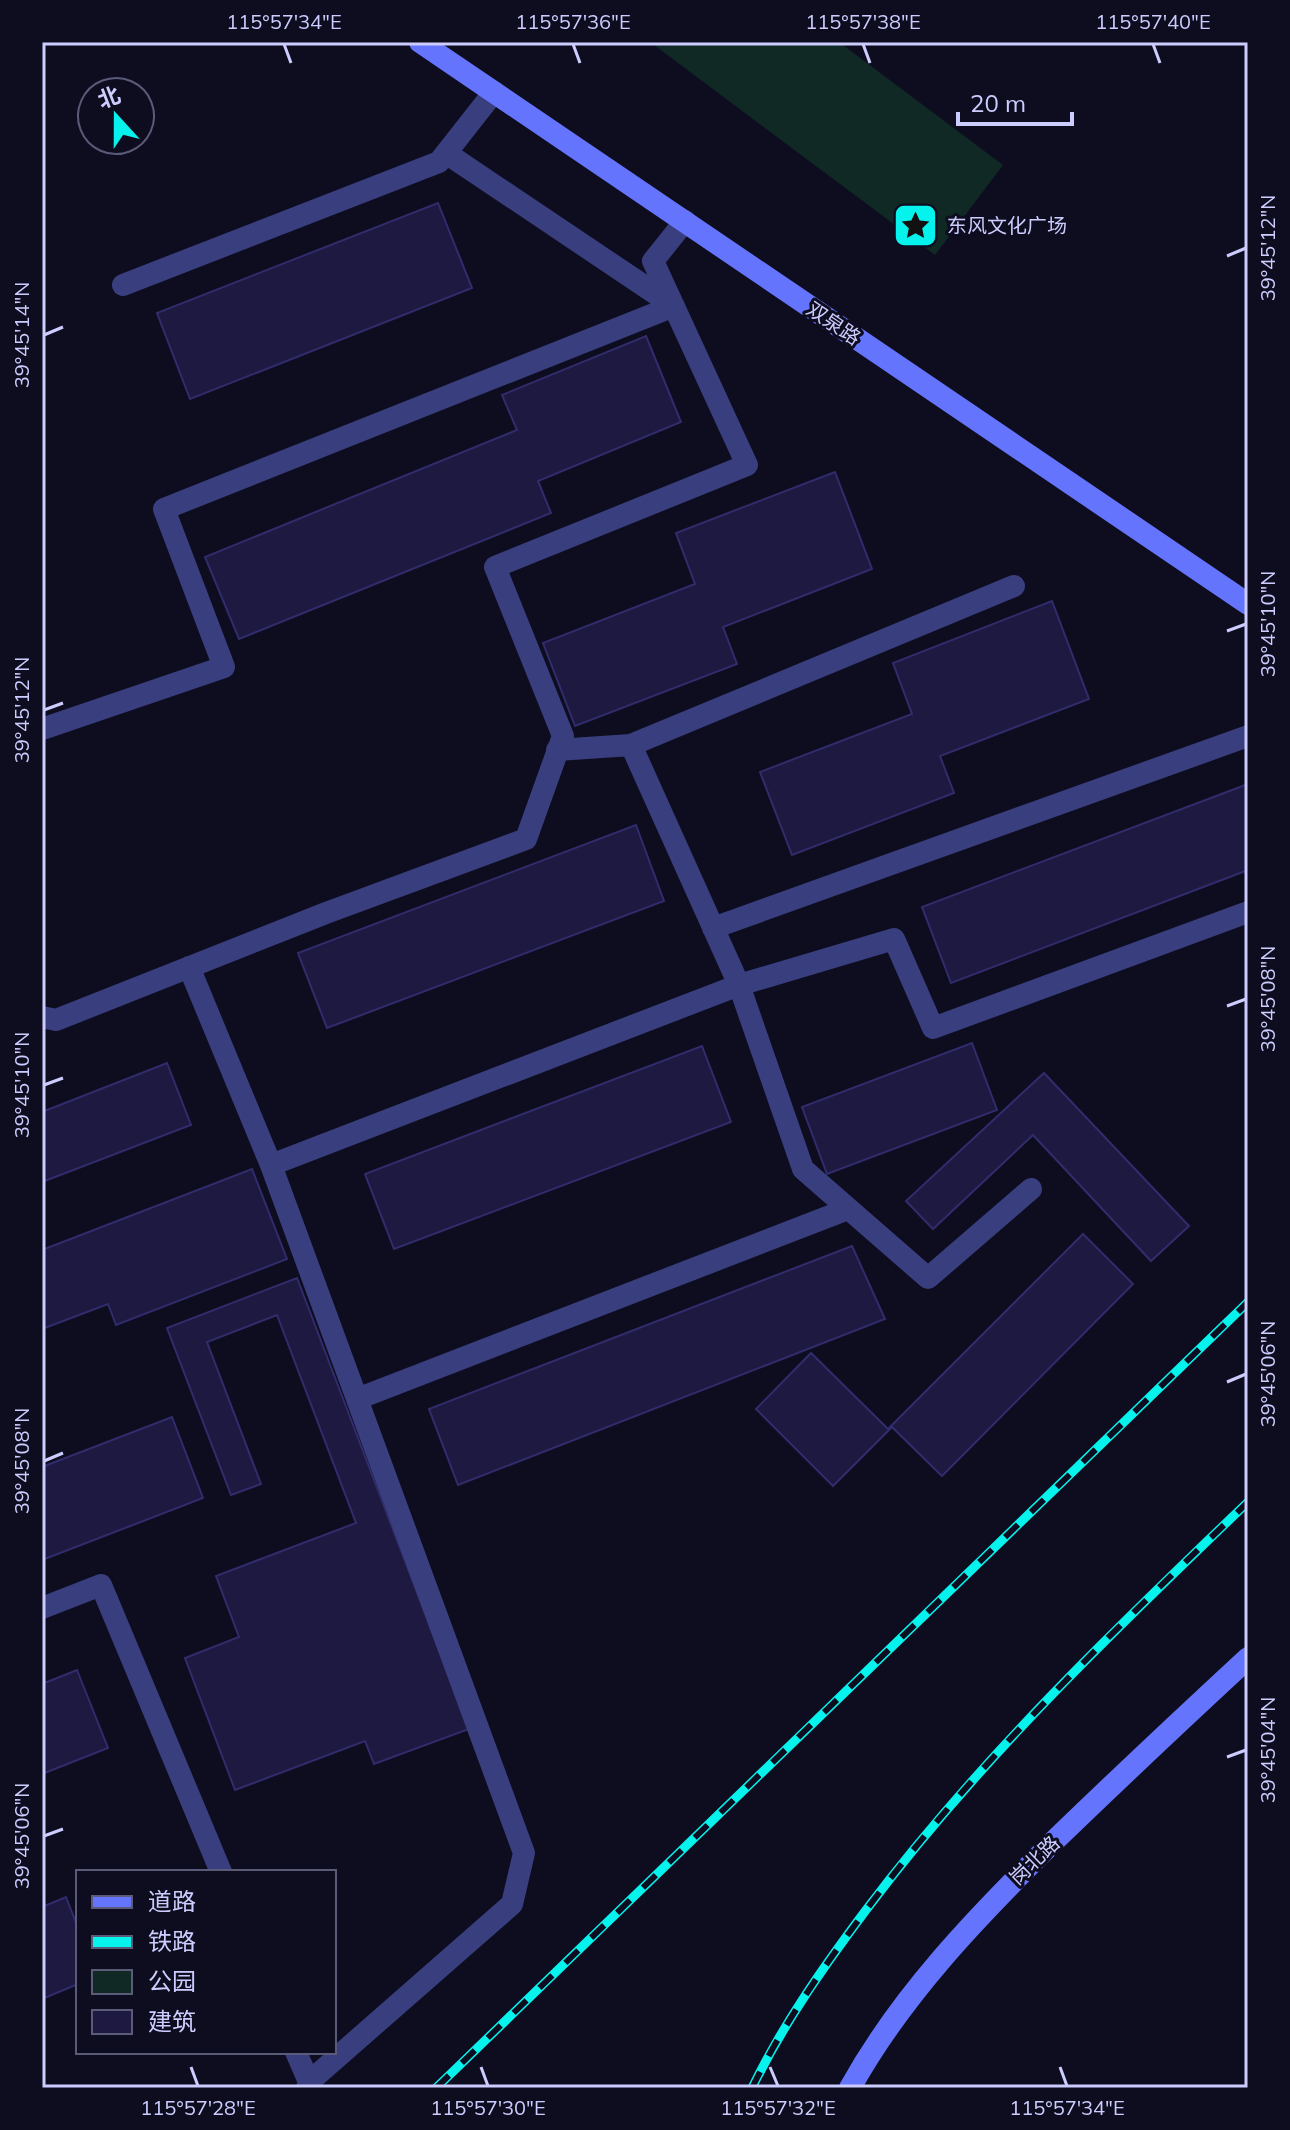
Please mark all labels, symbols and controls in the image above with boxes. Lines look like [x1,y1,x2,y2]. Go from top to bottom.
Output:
text: 115°57'34"E [226,9,342,34]
text: 115°57'36"E [515,9,631,34]
text: 115°57'38"E [805,9,921,34]
text: 115°57'40"E [1095,9,1211,34]
north arrow [76,76,156,156]
scale bar [958,76,1072,126]
text: 北 [94,80,124,114]
text: 20 m [970,88,1026,118]
text: 39°45'12"N [1255,195,1280,301]
place icon: 东风文化广场 [892,201,940,249]
place label: 东风文化广场 [947,213,1067,238]
text: 39°45'14"N [9,282,34,388]
street label: 双泉路 [802,296,866,350]
text: 39°45'10"N [1255,571,1280,677]
text: 39°45'12"N [9,657,34,763]
text: 39°45'08"N [1255,946,1280,1052]
text: 39°45'10"N [9,1032,34,1138]
text: 39°45'06"N [1255,1321,1280,1427]
text: 39°45'08"N [9,1408,34,1514]
text: 39°45'04"N [1255,1697,1280,1803]
text: 39°45'06"N [9,1783,34,1889]
street label: 岗北路 [1004,1830,1064,1890]
legend [76,1870,336,2054]
text: 道路 [148,1886,196,1916]
text: 铁路 [148,1926,196,1956]
text: 公园 [148,1966,196,1996]
text: 建筑 [148,2006,196,2036]
text: 115°57'28"E [140,2095,256,2120]
text: 115°57'30"E [430,2095,546,2120]
text: 115°57'32"E [720,2095,836,2120]
text: 115°57'34"E [1009,2095,1125,2120]

